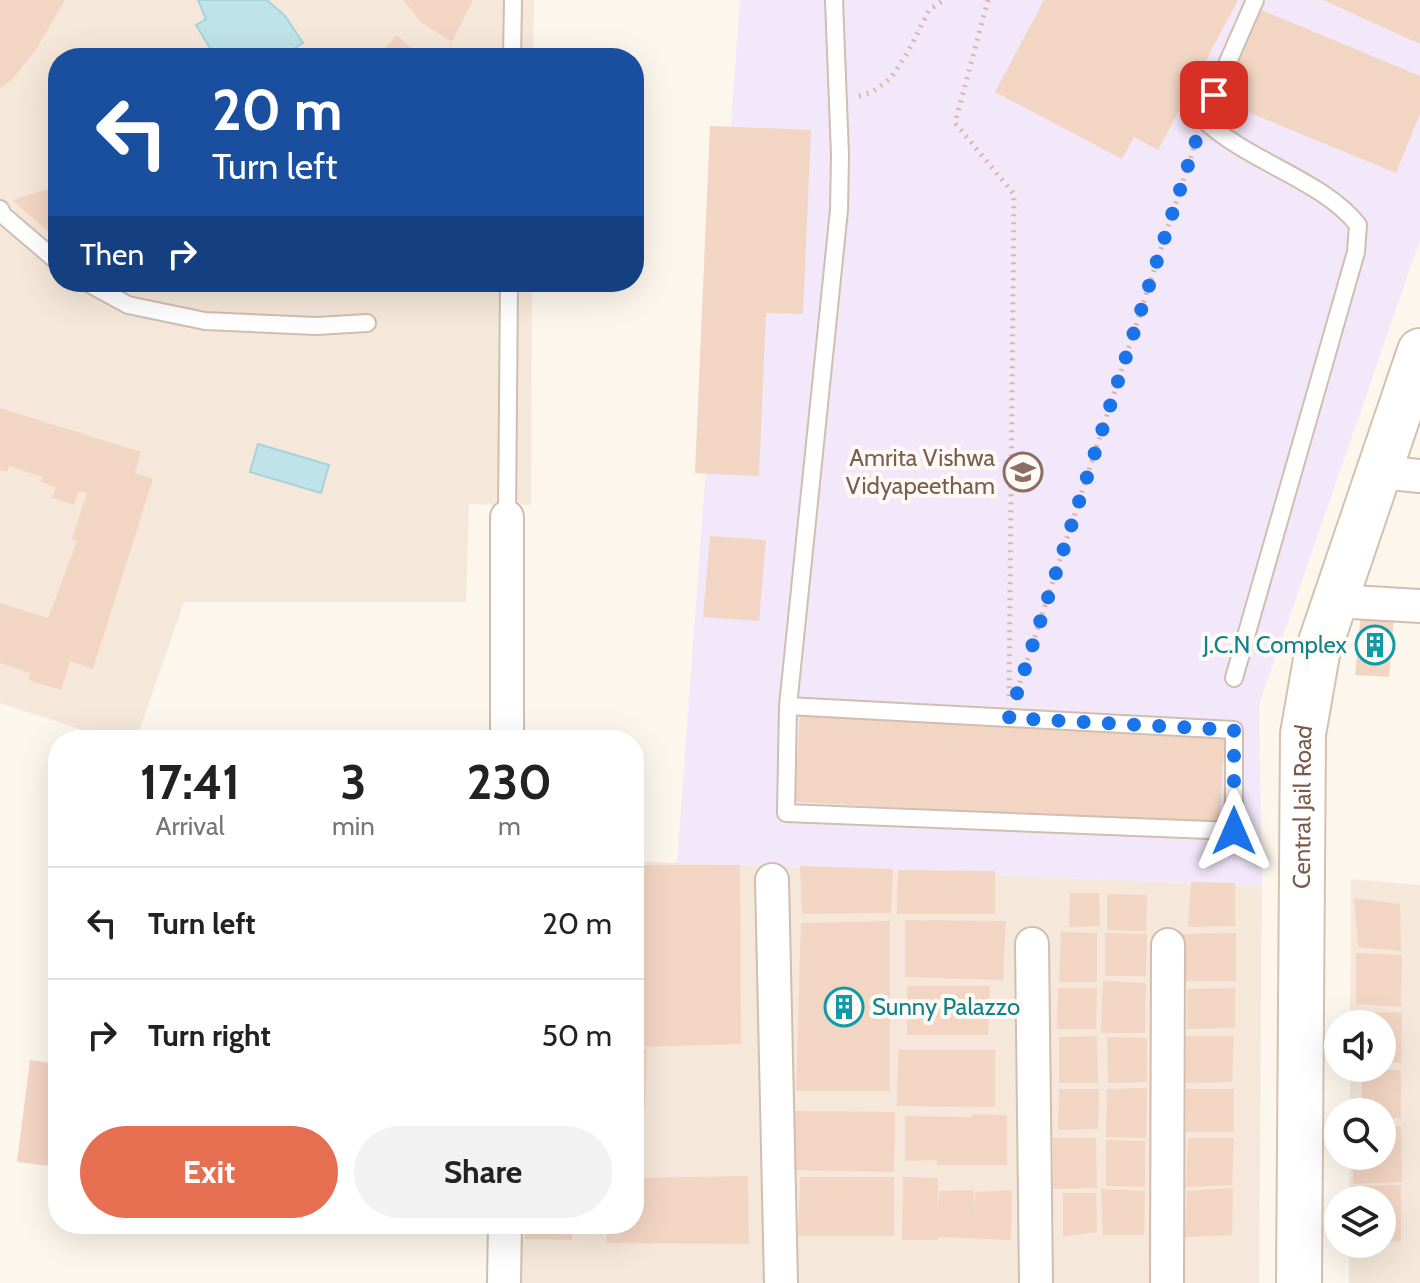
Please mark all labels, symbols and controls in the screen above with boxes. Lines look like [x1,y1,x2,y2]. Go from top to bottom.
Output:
pin [1180,61,1248,129]
icon: arrive [1192,73,1236,117]
text: 20 m [212,76,342,144]
icon: left [80,80,184,184]
text: Turn left [212,144,337,188]
icon: right [160,232,204,276]
text: Then [80,236,144,273]
place label: Amrita Vishwa Vidyapeetham [846,443,995,500]
school or university icon: Amrita Vishwa Vidyapeetham [1002,451,1044,493]
building icon: J.C.N Complex [1354,624,1396,666]
place label: J.C.N Complex [1202,630,1348,659]
street label: Central Jail Road [1287,723,1318,889]
text: 17:41 [140,753,240,811]
text: 3 [340,753,366,811]
text: 230 [467,753,552,811]
position arrow [1192,789,1276,873]
text: Arrival [155,810,225,842]
text: min [332,810,375,842]
text: m [498,810,521,842]
icon: left [80,901,124,945]
text: Turn left [148,905,256,942]
text: 20 m [542,905,612,942]
building icon: Sunny Palazzo [823,986,865,1028]
place label: Sunny Palazzo [872,992,1020,1021]
map controls [1324,1010,1396,1258]
button: sound [1324,1010,1396,1082]
icon: right [80,1013,124,1057]
text: Turn right [148,1017,271,1054]
text: 50 m [542,1017,612,1054]
button: search [1324,1098,1396,1170]
button: Exit [80,1126,338,1218]
button: Share [354,1126,612,1218]
button: layers [1324,1186,1396,1258]

